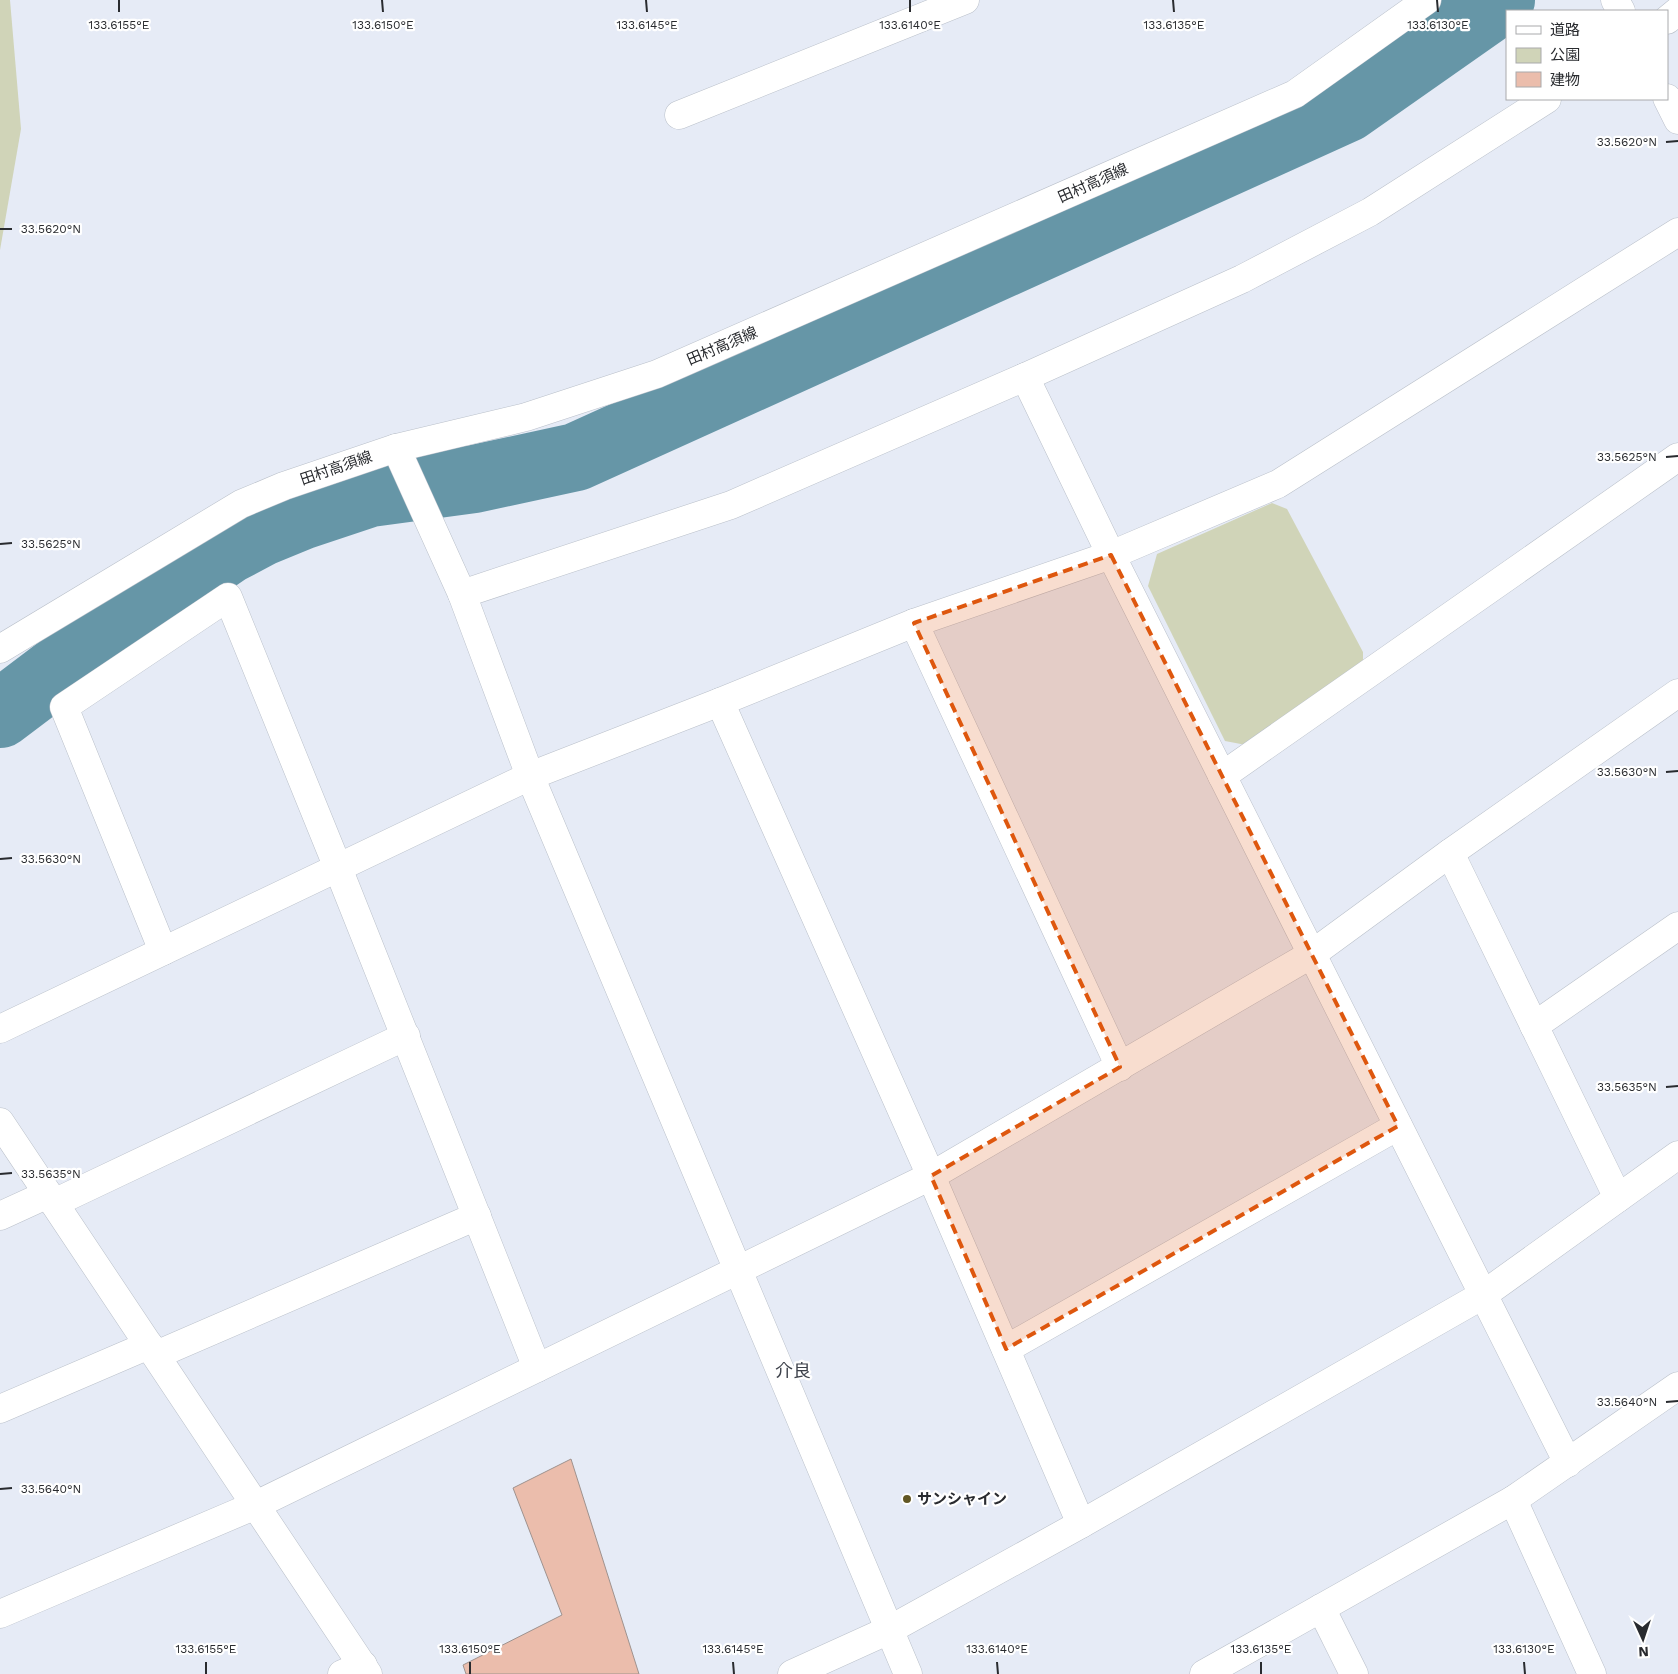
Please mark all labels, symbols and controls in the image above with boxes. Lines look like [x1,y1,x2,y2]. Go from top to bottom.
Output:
legend [1506,10,1668,100]
text: 133.6155°E [89,18,150,32]
text: 133.6150°E [352,18,414,32]
text: 133.6145°E [616,18,678,32]
text: 133.6140°E [879,18,941,32]
text: 133.6135°E [1144,18,1205,32]
text: 133.6130°E [1407,18,1469,32]
text: 道路 [1550,21,1580,39]
text: 公園 [1550,46,1580,64]
text: 建物 [1550,71,1580,89]
text: 33.5620°N [1597,135,1657,149]
street label: 田村高須線 [1055,160,1131,206]
text: 33.5620°N [21,222,81,236]
street label: 田村高須線 [684,323,760,369]
street label: 田村高須線 [298,447,374,489]
text: 33.5625°N [1597,450,1657,464]
text: 33.5625°N [21,537,81,551]
text: 33.5630°N [1597,765,1657,779]
text: 33.5630°N [21,852,81,866]
text: 33.5635°N [1597,1080,1657,1094]
text: 33.5635°N [21,1167,81,1181]
district label: 介良 [775,1360,811,1381]
text: 33.5640°N [1597,1395,1657,1409]
text: 33.5640°N [21,1482,81,1496]
place label: サンシャイン [917,1490,1007,1508]
marker: サンシャイン [901,1493,913,1505]
north arrow [1618,1614,1668,1664]
text: 133.6155°E [176,1642,237,1656]
text: 133.6150°E [439,1642,501,1656]
text: 133.6145°E [702,1642,764,1656]
text: 133.6140°E [966,1642,1028,1656]
text: 133.6135°E [1231,1642,1292,1656]
text: 133.6130°E [1493,1642,1555,1656]
text: N [1638,1644,1649,1660]

